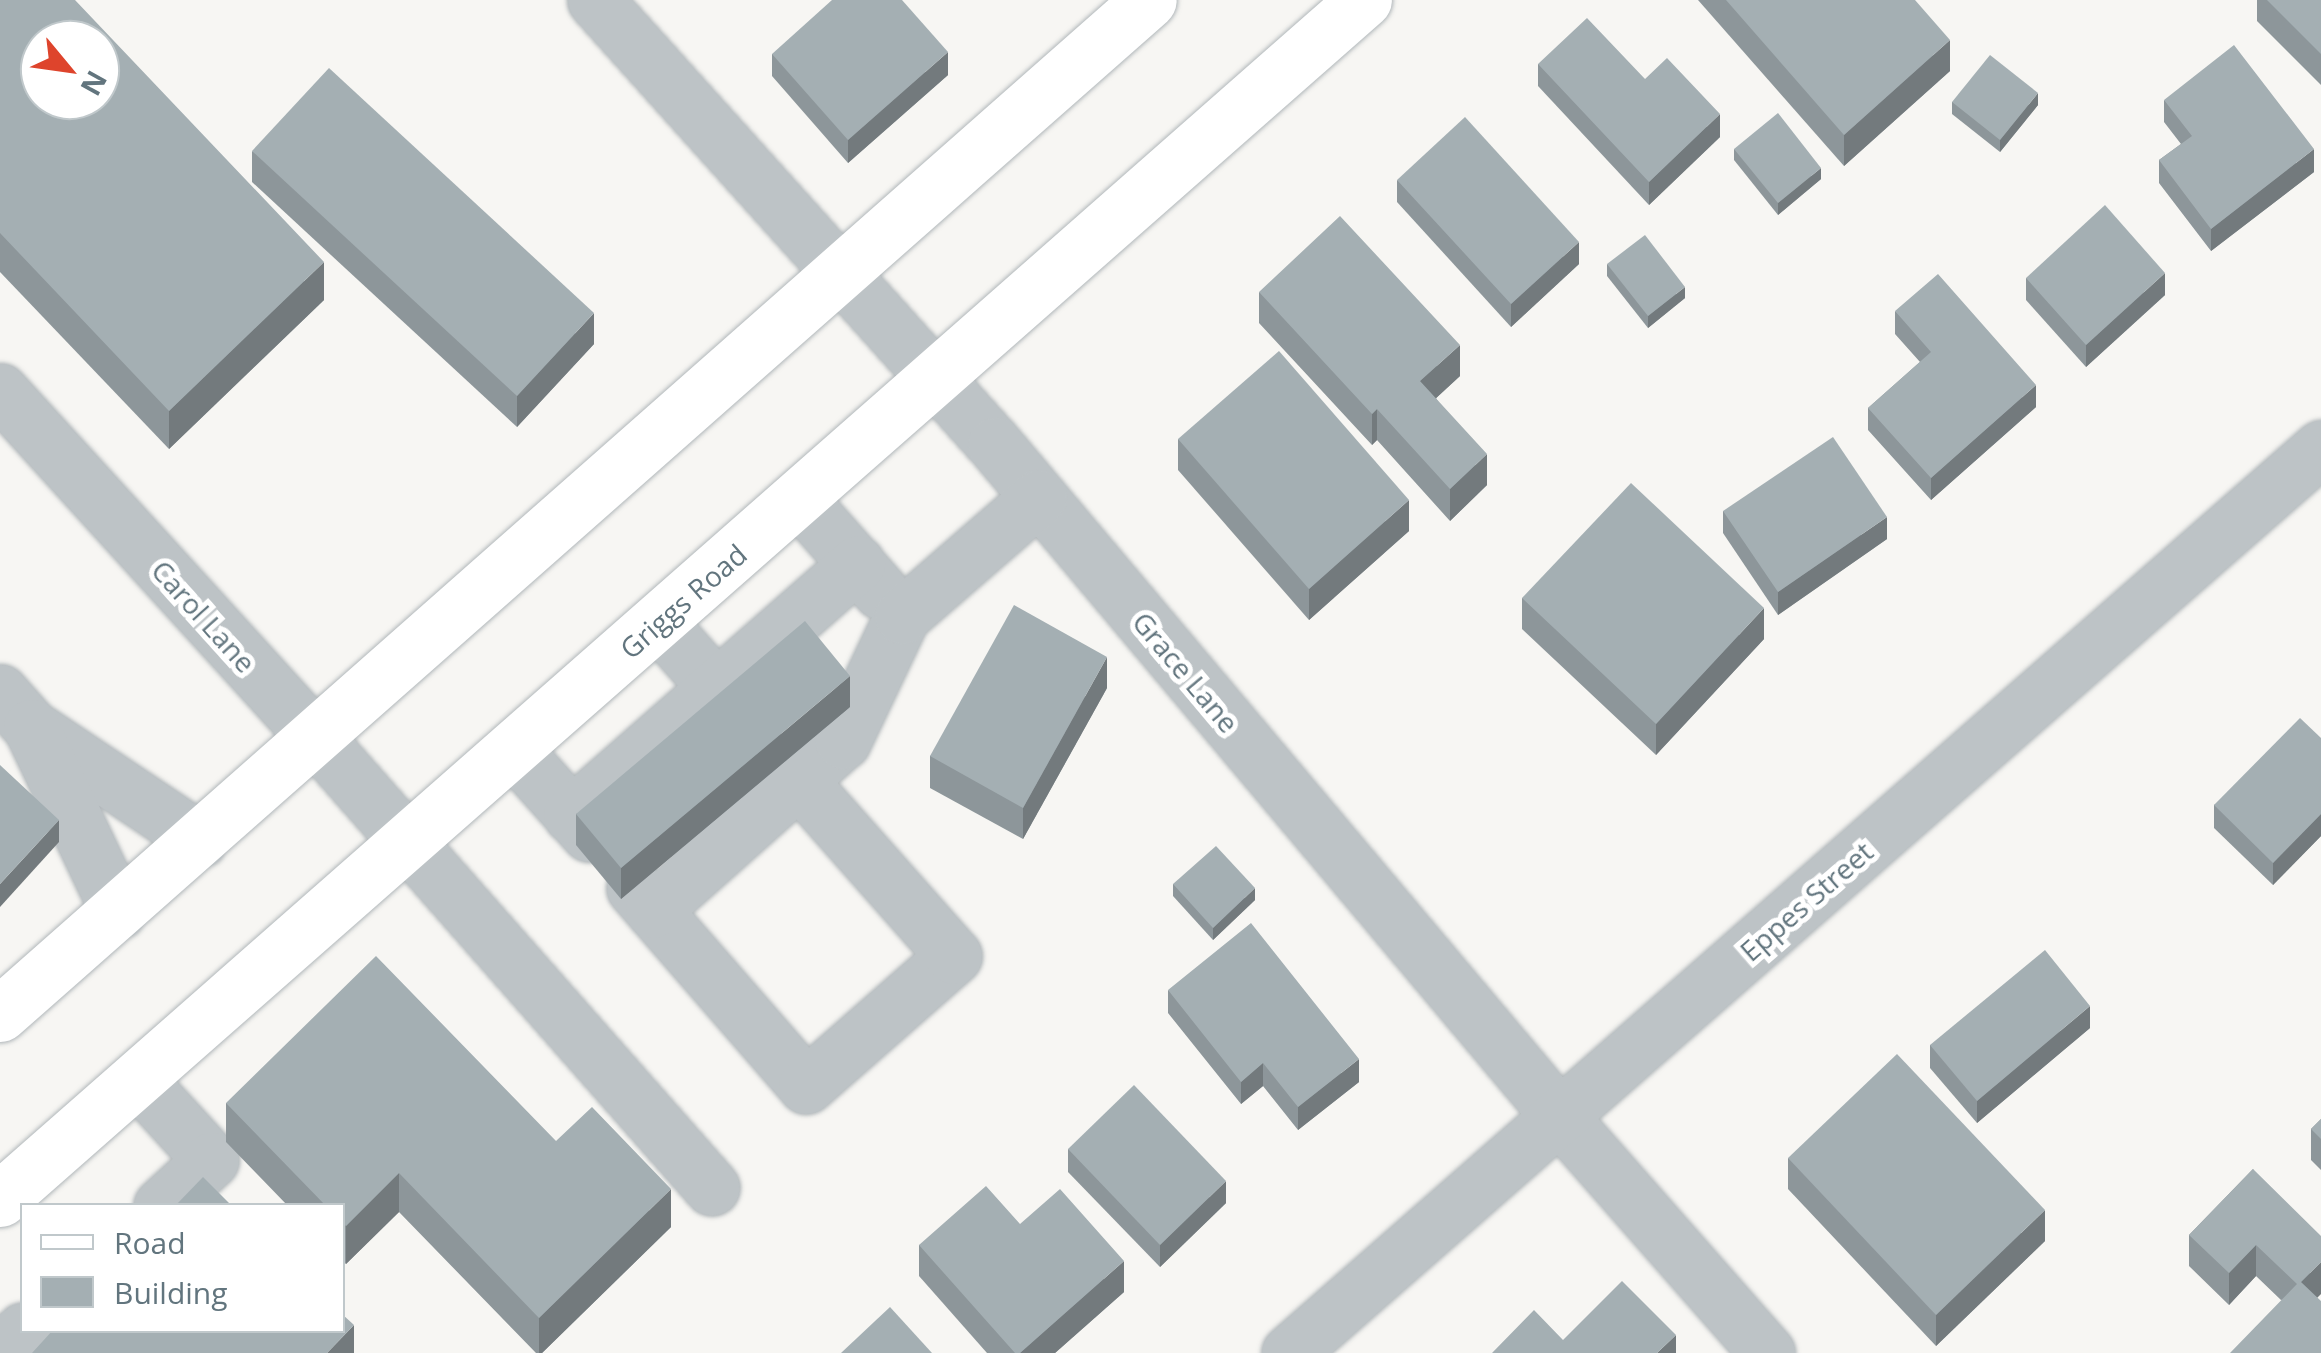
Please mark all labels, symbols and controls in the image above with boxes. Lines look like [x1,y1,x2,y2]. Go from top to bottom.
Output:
north arrow [20,20,120,120]
text: N [72,64,117,103]
street label: Griggs Road [613,537,753,665]
street label: Carol Lane [145,553,263,679]
street label: Grace Lane [1126,605,1246,739]
street label: Eppes Street [1733,834,1879,968]
legend [20,1203,345,1333]
text: Road [114,1222,186,1263]
text: Building [114,1272,228,1313]

